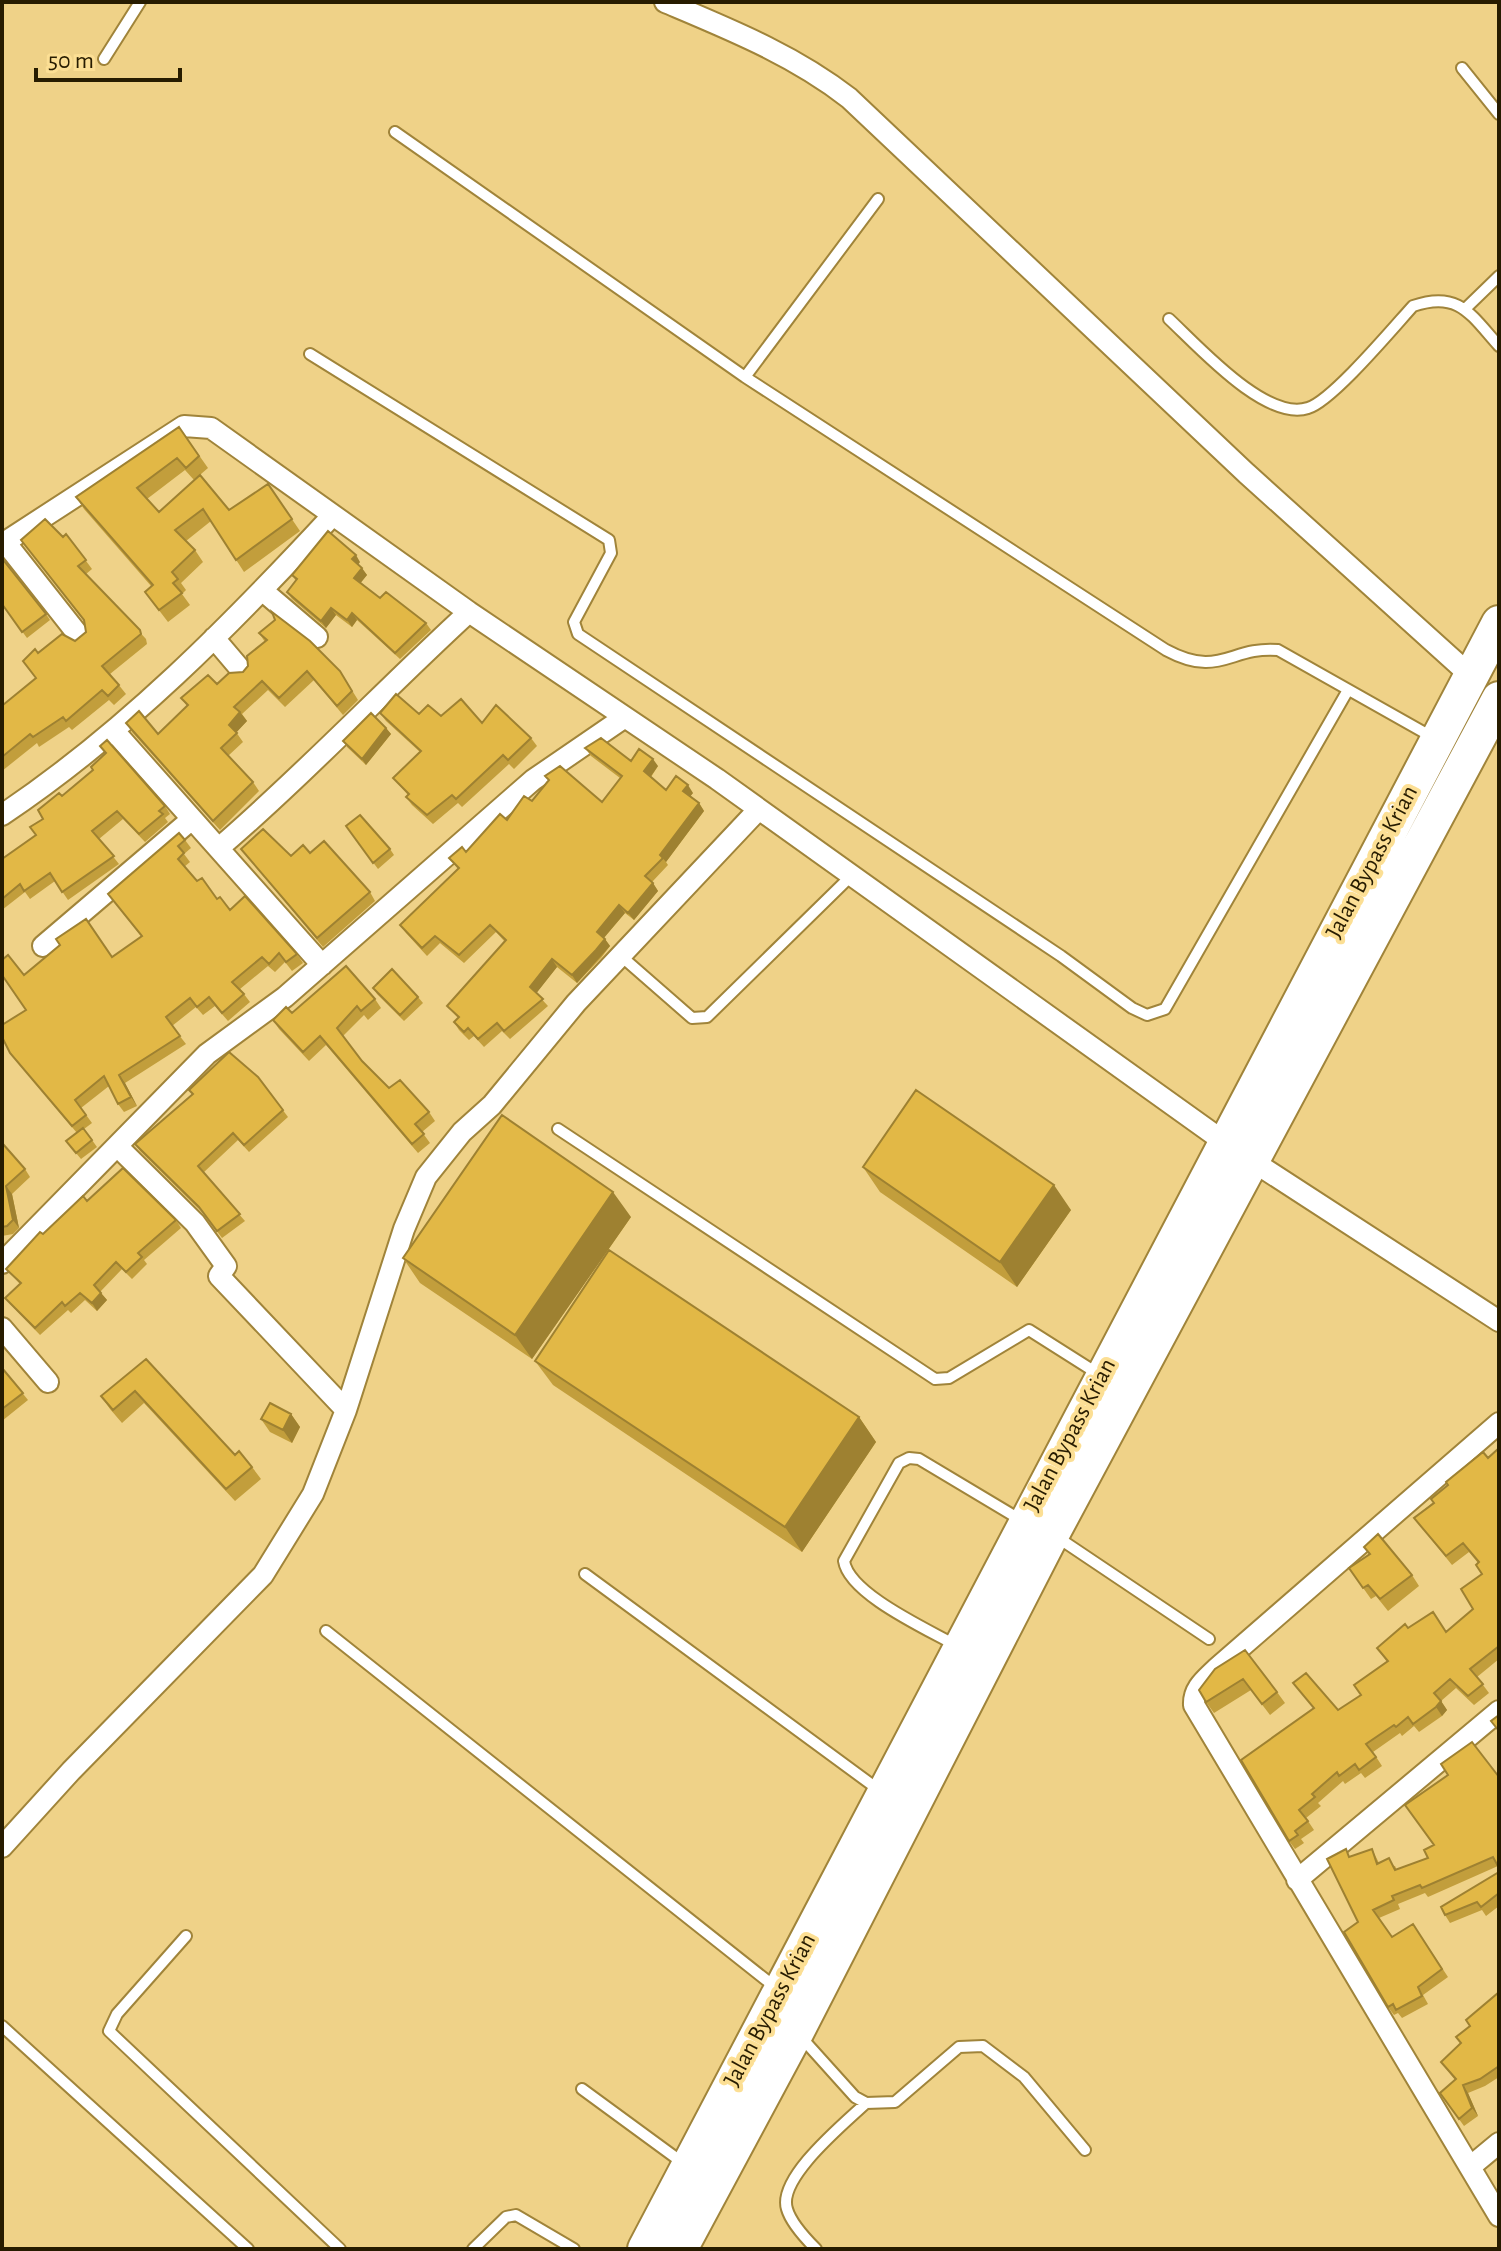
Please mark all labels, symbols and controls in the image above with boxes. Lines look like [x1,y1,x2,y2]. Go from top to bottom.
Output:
scale bar [36,32,180,82]
text: 50 m [48,49,94,73]
street label: Jalan Bypass Krian [1322,782,1422,942]
street label: Jalan Bypass Krian [1020,1355,1120,1515]
street label: Jalan Bypass Krian [720,1930,820,2090]

